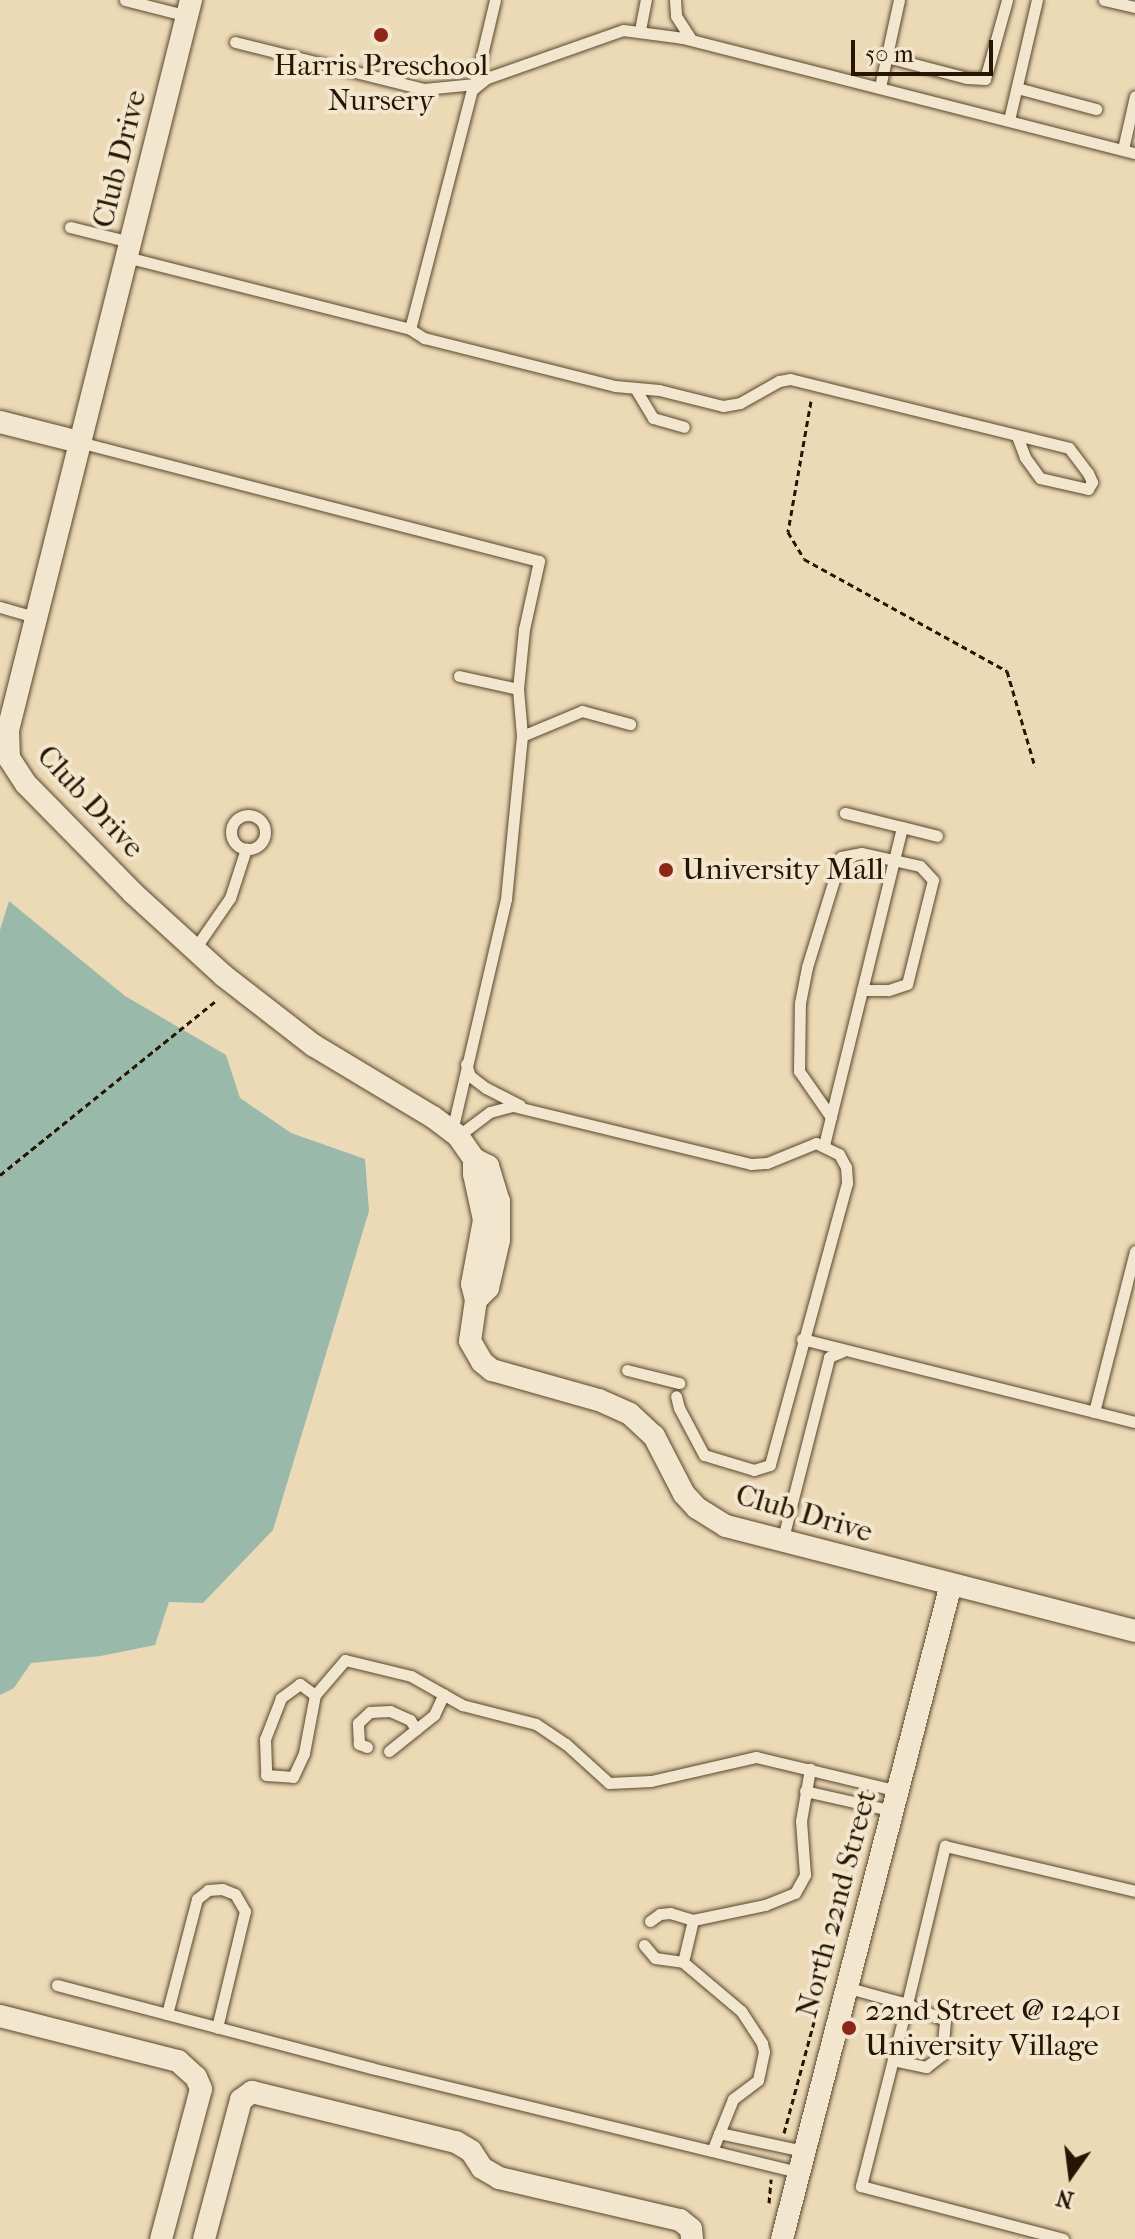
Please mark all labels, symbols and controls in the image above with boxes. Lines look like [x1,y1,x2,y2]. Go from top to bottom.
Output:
scale bar [855,24,997,74]
marker: Harris Preschool Nursery [372,26,390,44]
text: 50 m [865,40,914,68]
place label: Harris Preschool Nursery [274,48,488,118]
street label: Club Drive [86,86,154,232]
street label: Club Drive [29,738,151,866]
place label: University Mall [682,852,884,888]
marker: University Mall [657,861,675,879]
street label: Club Drive [731,1477,877,1551]
street label: North 22nd Street [789,1786,885,2022]
place label: 22nd Street @ 12401 University Village [865,1993,1121,2064]
marker: 22nd Street @ 12401 University Village [840,2019,858,2037]
north arrow [1031,2135,1111,2215]
text: N [1054,2184,1076,2213]

